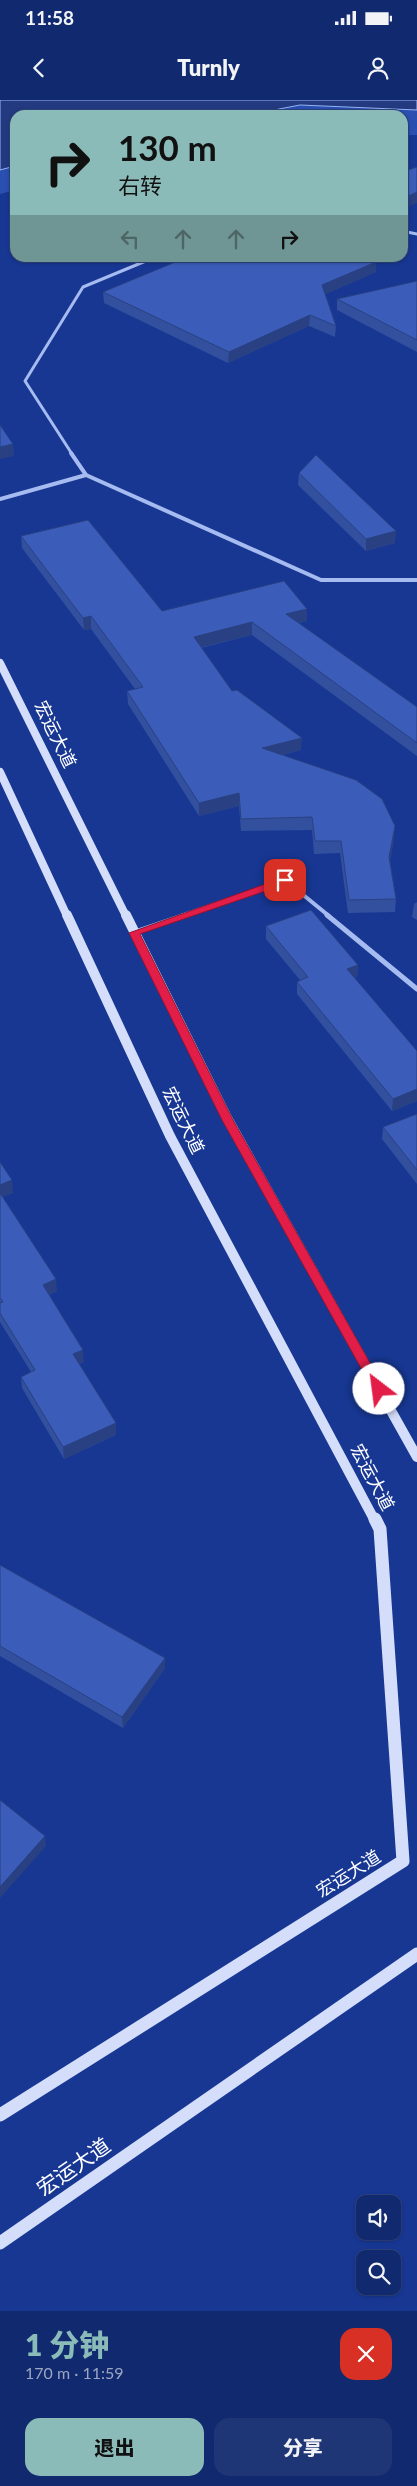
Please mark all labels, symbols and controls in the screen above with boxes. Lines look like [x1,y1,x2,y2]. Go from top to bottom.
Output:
text: 11:58 [25,6,74,29]
icon: back [25,54,53,82]
text: Turnly [177,54,240,81]
icon: person [364,54,392,82]
text: 130 m [118,126,217,168]
icon: right [35,130,100,195]
text: 右转 [118,172,162,199]
icon: left [116,225,144,253]
icon: ahead [169,225,197,253]
icon: ahead [222,225,250,253]
icon: right [275,225,303,253]
street label: 宏运大道 [30,697,82,771]
pin [264,859,306,901]
icon: arrive [271,866,299,894]
street label: 宏运大道 [158,1083,210,1157]
position arrow [352,1362,404,1414]
street label: 宏运大道 [346,1440,400,1514]
street label: 宏运大道 [312,1845,384,1901]
street label: 宏运大道 [31,2132,115,2200]
map controls [356,2195,401,2295]
button: sound [356,2195,401,2240]
button: search [356,2250,401,2295]
text: 1 分钟 [25,2326,109,2362]
button: close [340,2328,392,2380]
text: 170 m · 11:59 [25,2363,124,2382]
button: 退出 [25,2418,204,2476]
button: 分享 [214,2418,392,2476]

